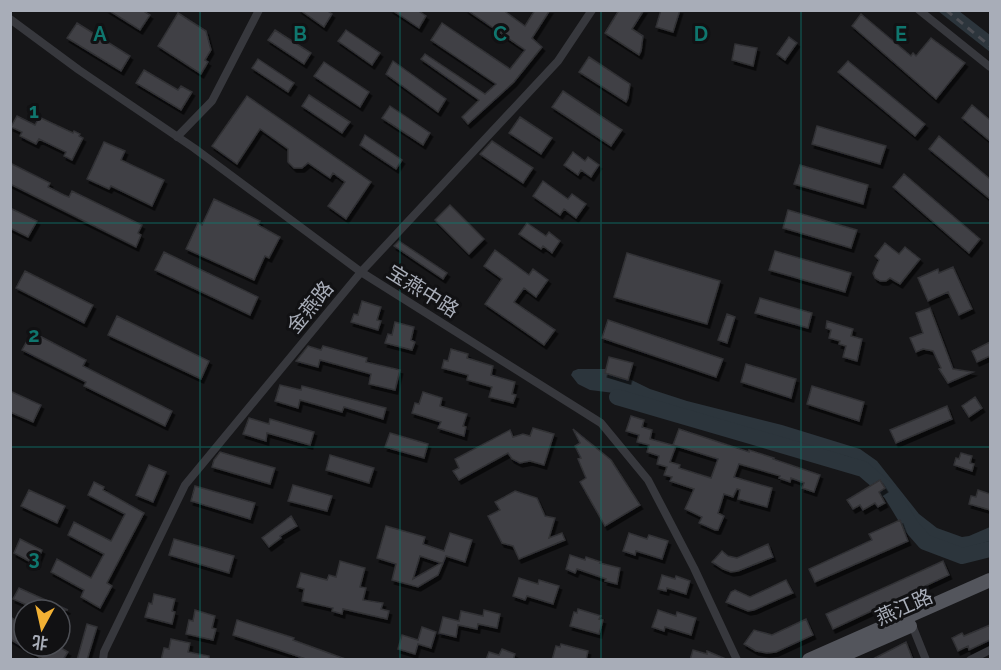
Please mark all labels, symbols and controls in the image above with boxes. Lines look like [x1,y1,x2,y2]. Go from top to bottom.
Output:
text: A [93,22,107,46]
text: B [293,22,307,46]
text: C [493,22,507,46]
text: D [694,22,708,46]
text: E [895,22,907,46]
text: 1 [29,99,39,123]
street label: 宝燕中路 [383,260,463,322]
street label: 金燕路 [282,276,338,338]
text: 2 [28,323,40,347]
text: 3 [28,546,40,570]
street label: 燕江路 [872,584,936,630]
north arrow [12,598,72,658]
text: 北 [31,632,49,653]

